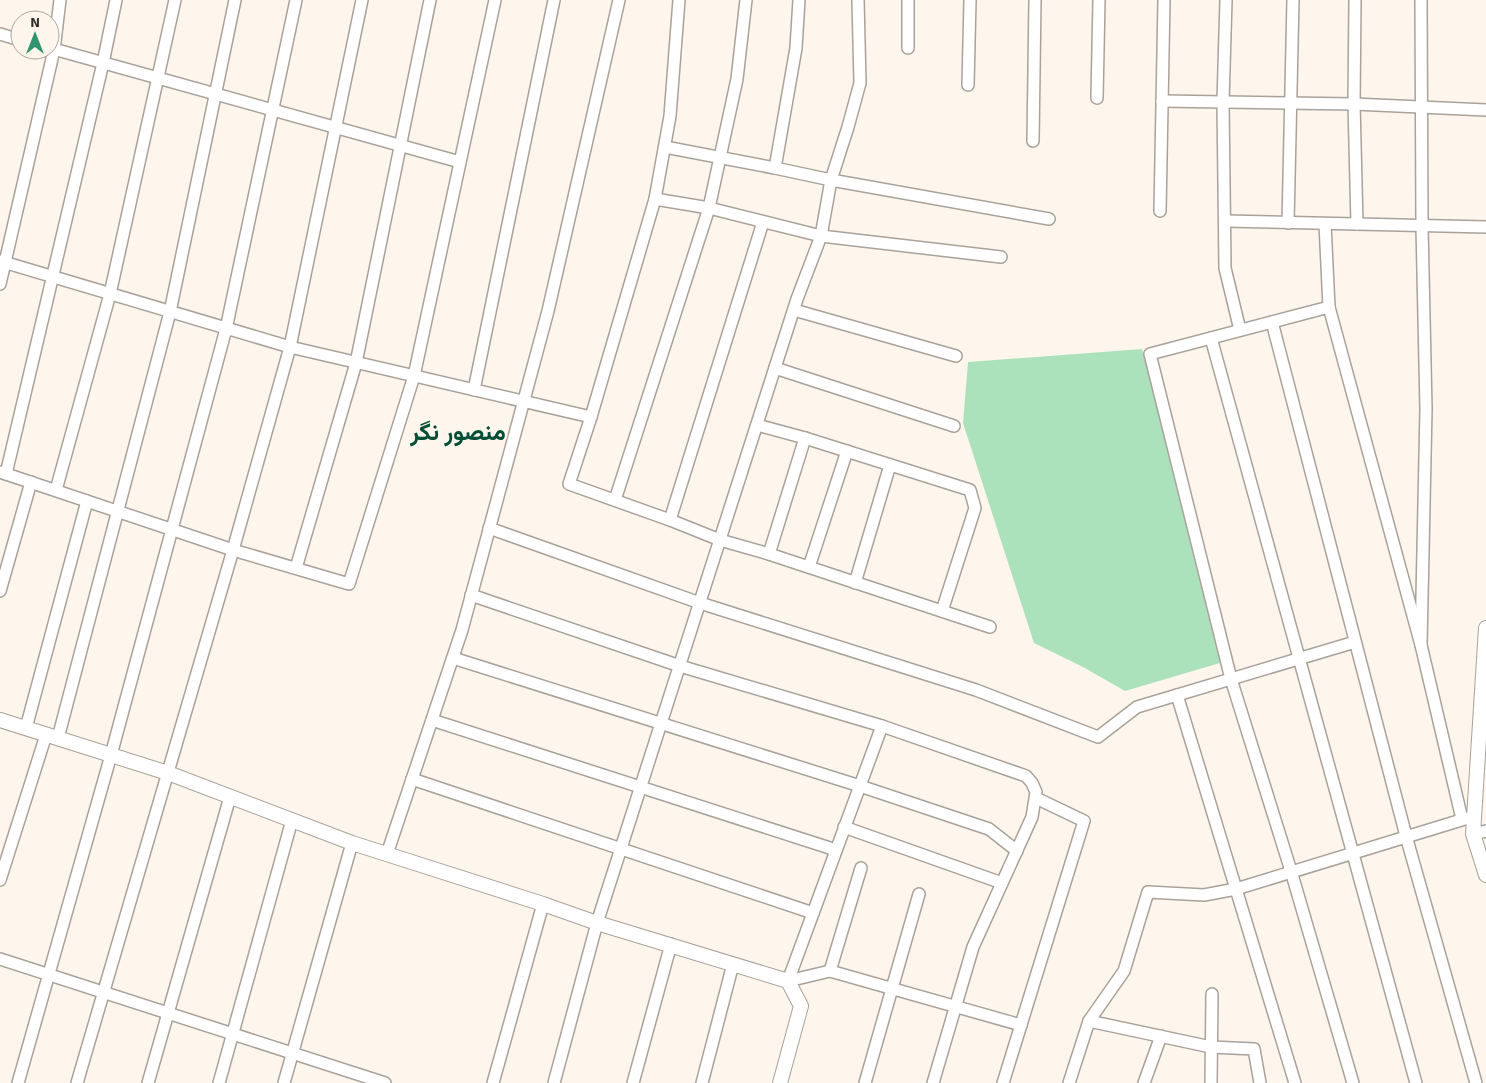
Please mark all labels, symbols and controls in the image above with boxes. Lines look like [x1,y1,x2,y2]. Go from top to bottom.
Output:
north arrow [10,10,60,60]
text: N [30,14,40,31]
district label: منصور نگر [409,417,506,447]

